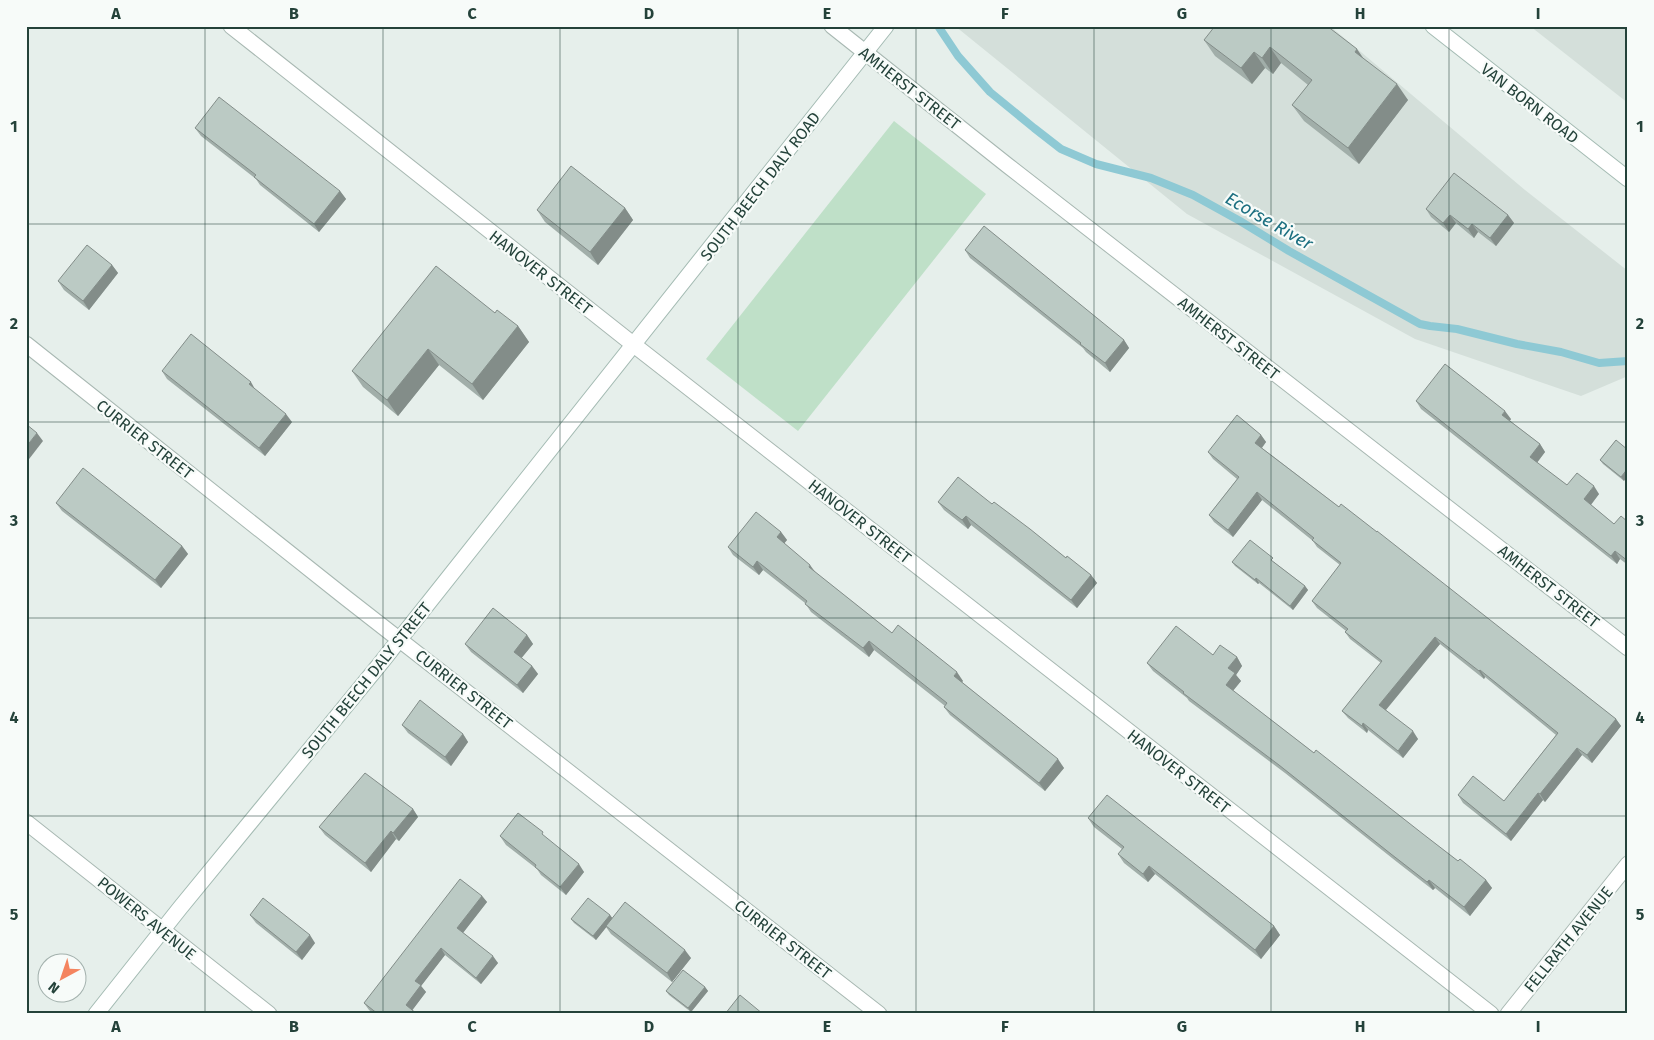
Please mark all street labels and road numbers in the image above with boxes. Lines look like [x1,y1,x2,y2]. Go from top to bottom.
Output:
street label: AMHERST STREET [855,43,965,134]
street label: VAN BORN ROAD [1477,59,1582,147]
street label: SOUTH BEECH DALY ROAD [696,108,824,264]
street label: HANOVER STREET [486,226,596,319]
street label: AMHERST STREET [1174,293,1284,384]
street label: CURRIER STREET [92,396,197,484]
street label: HANOVER STREET [805,475,915,568]
street label: AMHERST STREET [1494,541,1604,632]
street label: SOUTH BEECH DALY STREET [298,598,436,762]
street label: CURRIER STREET [411,646,516,734]
street label: HANOVER STREET [1124,725,1234,818]
street label: POWERS AVENUE [94,873,200,964]
street label: FELLRATH AVENUE [1520,883,1617,996]
street label: CURRIER STREET [730,896,835,984]

